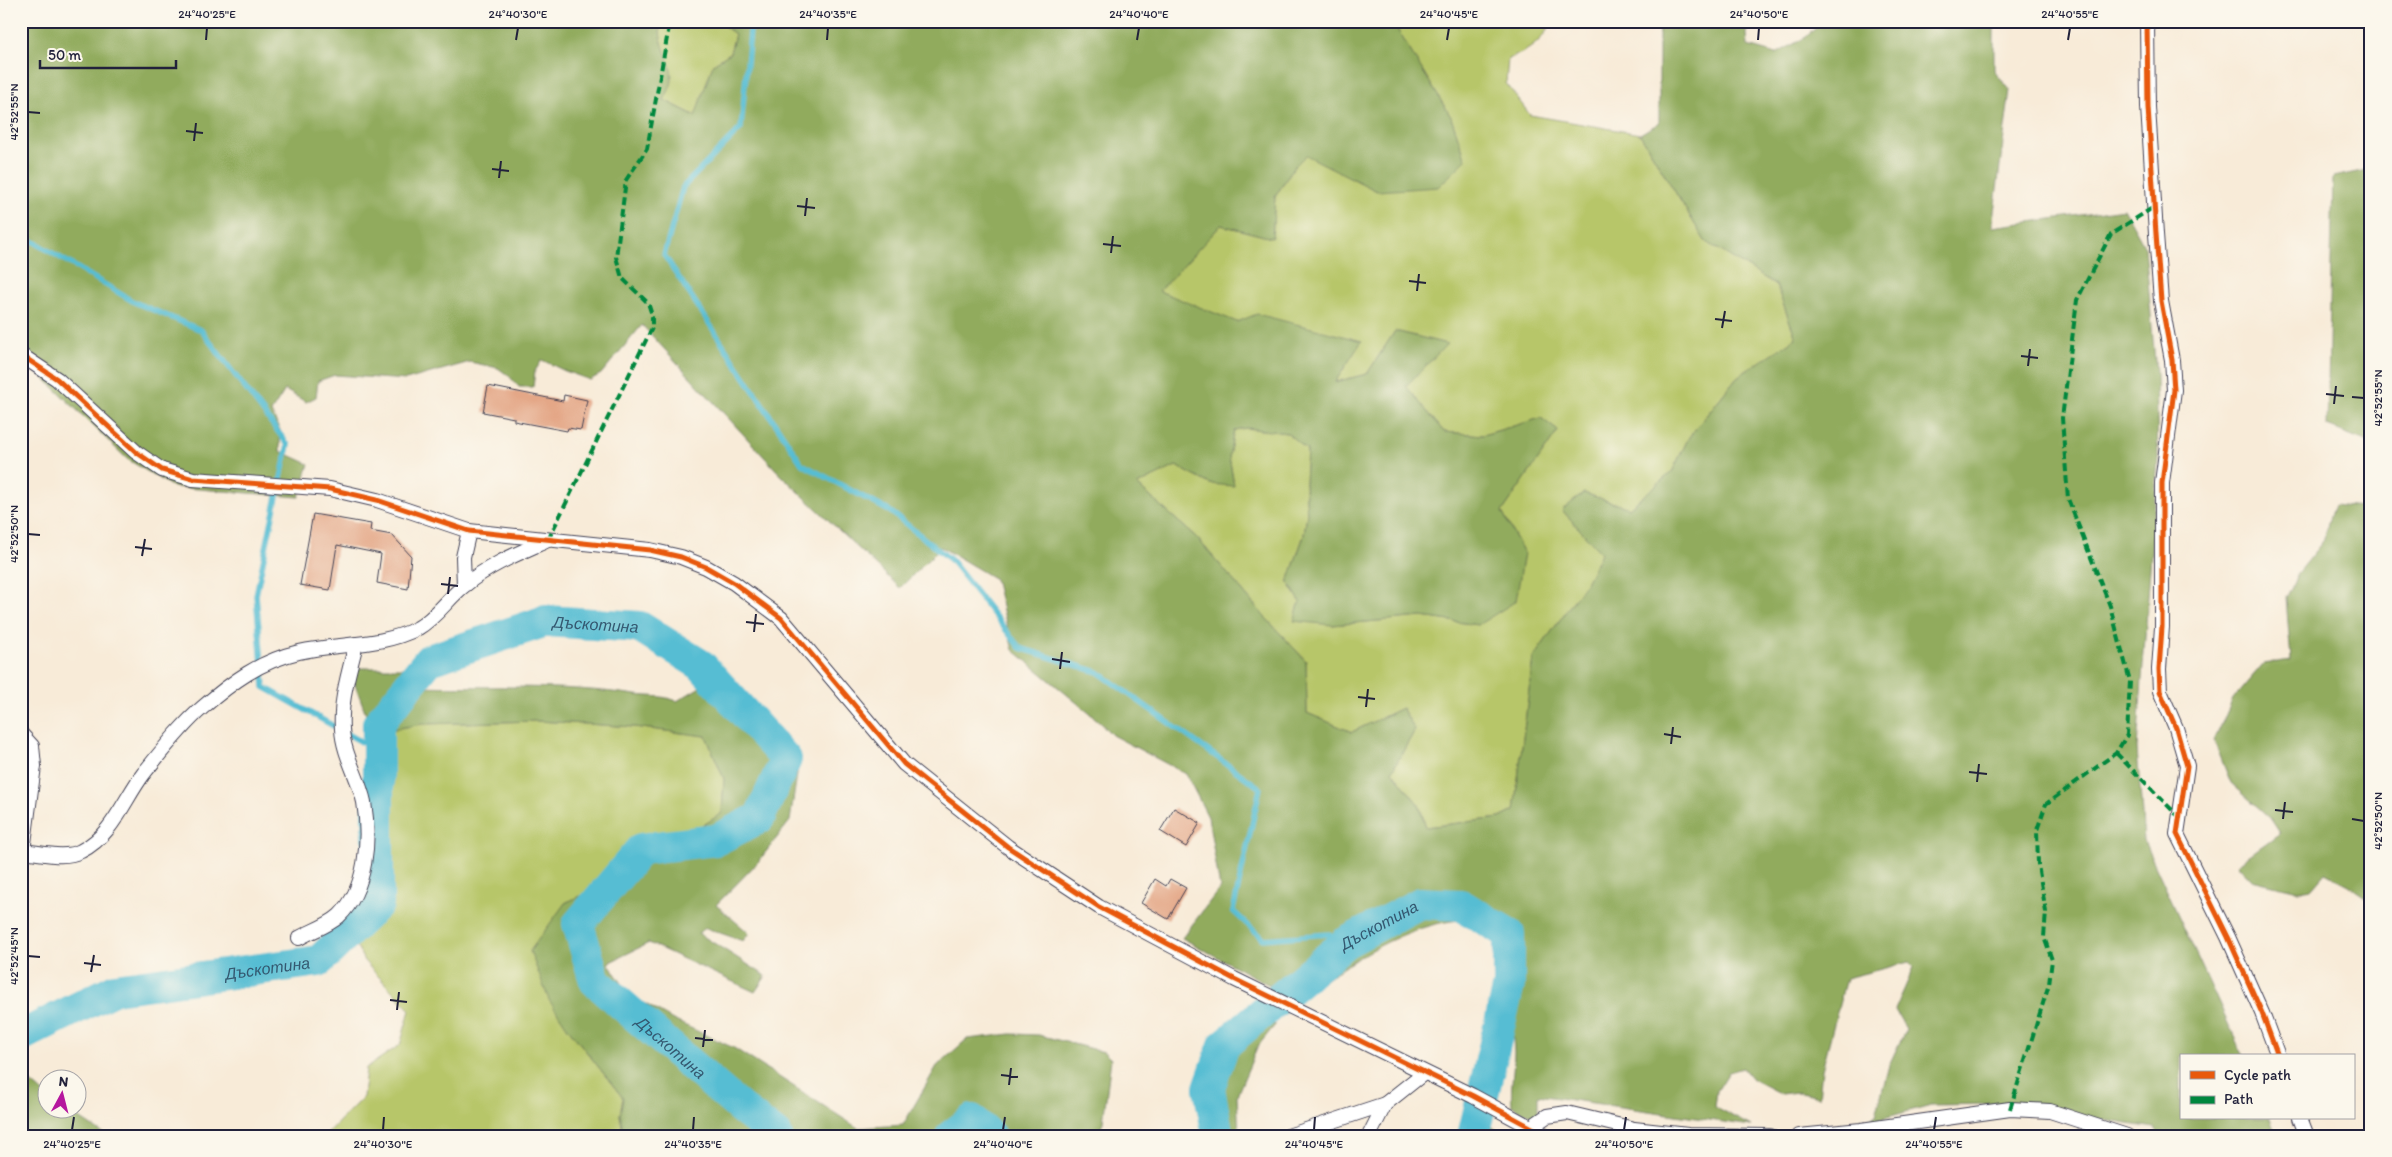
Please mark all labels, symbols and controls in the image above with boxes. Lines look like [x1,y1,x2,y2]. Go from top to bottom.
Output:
text: 24°40'25"E [178,7,236,21]
text: 24°40'30"E [489,7,548,21]
text: 24°40'35"E [799,7,857,21]
text: 24°40'40"E [1109,7,1169,21]
text: 24°40'45"E [1420,7,1479,21]
text: 24°40'50"E [1730,7,1789,21]
text: 24°40'55"E [2041,7,2099,21]
scale bar [40,38,176,70]
text: 50 m [48,46,81,64]
text: 42°52'55"N [7,84,21,141]
text: 42°52'55"N [2371,370,2385,427]
text: 42°52'50"N [7,505,21,563]
water label: Дъскотина [550,612,639,636]
text: 42°52'50"N [2371,792,2385,850]
water label: Дъскотина [1335,896,1421,954]
text: 42°52'45"N [7,927,21,985]
water label: Дъскотина [222,953,311,984]
water label: Дъскотина [631,1011,710,1083]
legend [2180,1054,2354,1120]
text: Cycle path [2224,1066,2291,1084]
north arrow [38,1070,88,1120]
text: N [58,1073,69,1091]
text: Path [2224,1090,2253,1108]
text: 24°40'25"E [43,1137,101,1151]
text: 24°40'30"E [354,1137,413,1151]
text: 24°40'35"E [664,1137,722,1151]
text: 24°40'40"E [973,1137,1033,1151]
text: 24°40'45"E [1285,1137,1344,1151]
text: 24°40'50"E [1595,1137,1654,1151]
text: 24°40'55"E [1905,1137,1963,1151]

